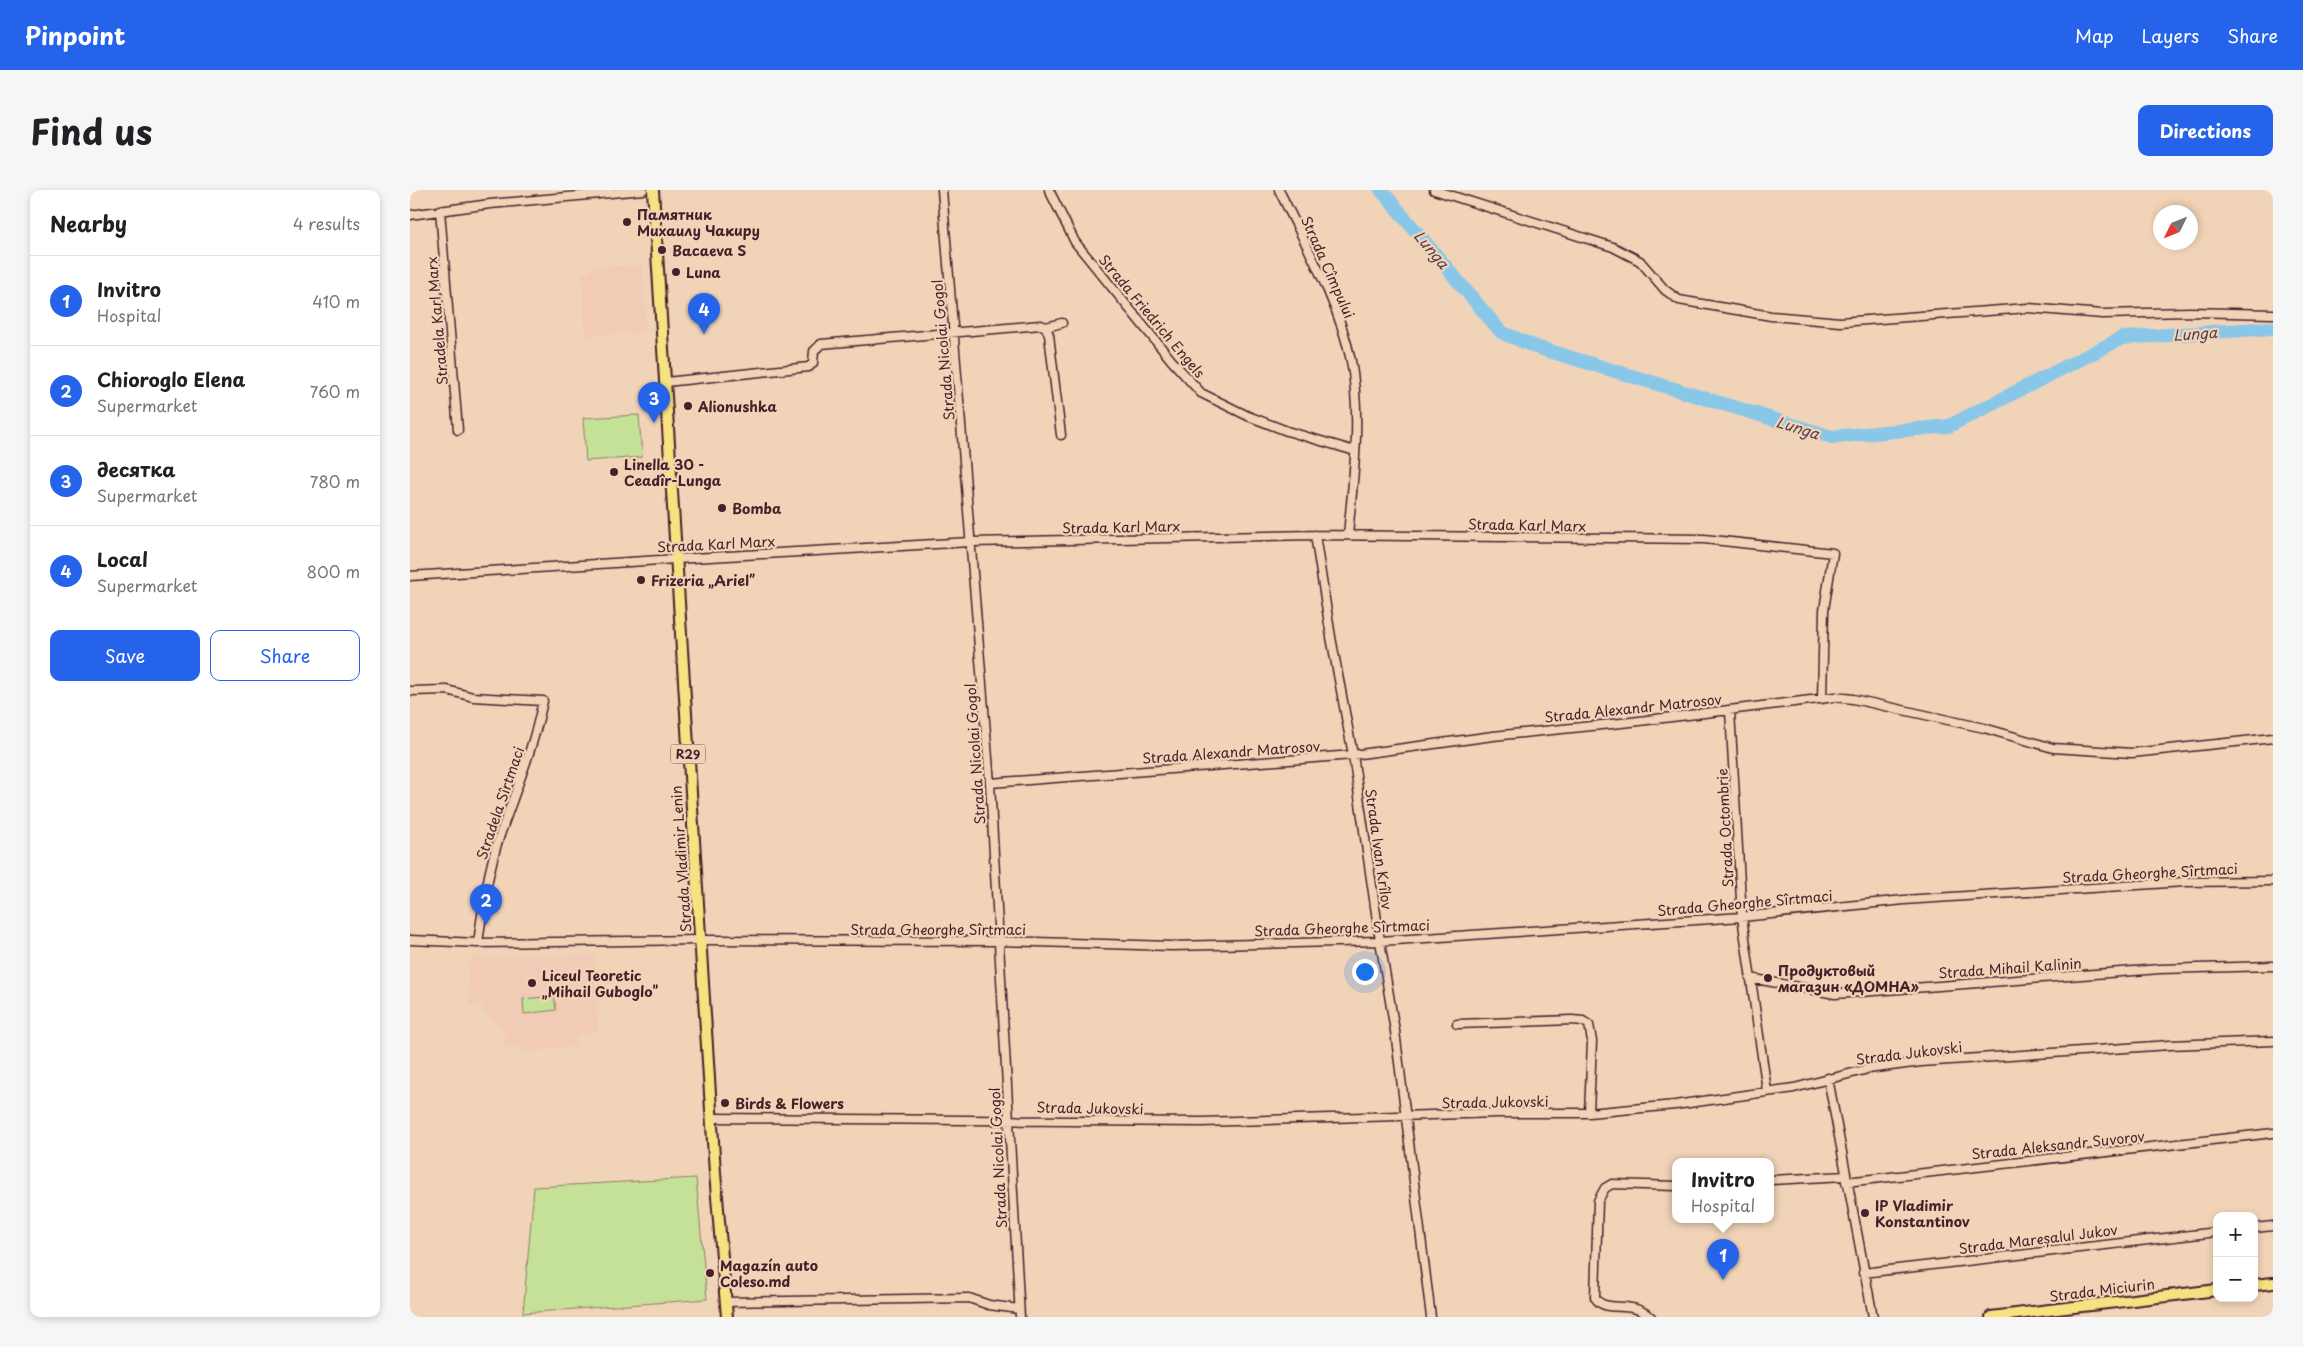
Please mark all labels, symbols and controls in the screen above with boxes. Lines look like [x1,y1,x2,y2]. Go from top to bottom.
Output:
text: Pinpoint [25,17,126,53]
text: Map [2075,22,2114,49]
text: Layers [2142,22,2199,49]
text: Share [2227,22,2278,49]
text: Find us [30,104,152,157]
button: Directions [2138,105,2273,156]
place label: Памятник Михаилу Чакиру [637,204,760,241]
north arrow [2153,205,2198,250]
text: Nearby [50,207,127,239]
text: 4 results [293,211,360,235]
street label: Strada Cîmpului [1296,212,1360,322]
marker: Памятник Михаилу Чакиру [621,216,633,228]
water label: Lunga [1409,225,1455,274]
place label: Bacaeva S [672,240,747,261]
marker: Bacaeva S [656,244,668,256]
street label: Strada Friedrich Engels [1094,250,1210,382]
street label: Stradela Karl Marx [421,256,453,386]
place label: Luna [686,262,721,283]
marker: Luna [670,266,682,278]
text: Invitro [97,275,161,303]
street label: Strada Nicolai Gogol [926,279,960,421]
text: 1 [62,289,70,313]
text: 410 m [312,289,360,313]
pin: 4 [688,293,720,334]
text: Hospital [97,303,161,327]
water label: Lunga [2172,320,2218,346]
text: Chioroglo Elena [97,365,245,393]
text: 2 [60,379,72,403]
text: 760 m [310,379,360,403]
pin: 3 [638,382,670,423]
text: Supermarket [97,393,197,417]
place label: Alionushka [697,396,777,417]
marker: Alionushka [682,400,694,412]
water label: Lunga [1774,410,1823,445]
place label: Linella 30 - Ceadîr-Lunga [624,454,722,491]
text: десятка [97,455,175,483]
marker: Linella 30 - Ceadîr-Lunga [608,466,620,478]
text: 3 [61,469,71,493]
text: 780 m [310,469,360,493]
text: Supermarket [97,483,197,507]
place label: Bomba [732,498,782,519]
marker: Bomba [716,502,728,514]
street label: Strada Karl Marx [1468,513,1586,537]
street label: Strada Karl Marx [1062,515,1180,539]
street label: Strada Karl Marx [656,530,776,558]
text: Local [97,545,148,573]
text: 4 [61,559,71,583]
text: 800 m [307,559,360,583]
place label: Frizeria „Ariel” [651,570,755,591]
text: Supermarket [97,573,197,597]
marker: Frizeria „Ariel” [635,574,647,586]
button: Save [50,630,200,681]
button: Share [210,630,360,681]
street label: Strada Nicolai Gogol [960,683,990,825]
street label: Strada Alexandr Matrosov [1543,688,1723,728]
street label: Strada Alexandr Matrosov [1141,735,1321,769]
street label: Stradela Sîrtmaci [471,744,529,862]
road number: R29 [670,744,706,764]
street label: Strada Octombrie [1711,768,1739,888]
street label: Strada Vladimir Lenin [665,785,697,933]
street label: Strada Ivan Krîlov [1360,787,1398,911]
street label: Strada Gheorghe Sîrtmaci [2062,858,2238,888]
pin: 2 [470,884,502,925]
street label: Strada Gheorghe Sîrtmaci [1656,885,1834,921]
street label: Strada Gheorghe Sîrtmaci [1254,914,1430,942]
street label: Strada Gheorghe Sîrtmaci [850,919,1026,940]
street label: Strada Mihail Kalinin [1938,953,2082,983]
your location [1352,959,1378,985]
place label: Продуктовый магазин «ДОМНА» [1778,960,1919,997]
place label: Liceul Teoretic „Mihail Guboglo” [542,965,658,1002]
marker: Продуктовый магазин «ДОМНА» [1762,972,1774,984]
marker: Liceul Teoretic „Mihail Guboglo” [526,977,538,989]
street label: Strada Jukovski [1855,1036,1964,1070]
street label: Strada Nicolai Gogol [984,1087,1012,1229]
street label: Strada Jukovski [1441,1091,1549,1113]
place label: Birds & Flowers [735,1093,844,1114]
marker: Birds & Flowers [719,1097,731,1109]
street label: Strada Jukovski [1036,1097,1144,1119]
street label: Strada Aleksandr Suvorov [1970,1125,2146,1165]
popup [1672,1158,1774,1223]
text: Invitro [1691,1165,1755,1193]
text: Hospital [1691,1193,1755,1217]
place label: IP Vladimir Konstantinov [1875,1195,1970,1232]
marker: IP Vladimir Konstantinov [1859,1207,1871,1219]
map controls [2213,1212,2258,1302]
button: + [2213,1212,2258,1257]
street label: Strada Mareșalul Jukov [1957,1219,2119,1259]
pin: 1 [1707,1239,1739,1280]
place label: Magazín auto Coleso.md [720,1255,818,1292]
button: − [2213,1257,2258,1302]
marker: Magazín auto Coleso.md [704,1267,716,1279]
street label: Strada Miciurin [2048,1273,2156,1307]

